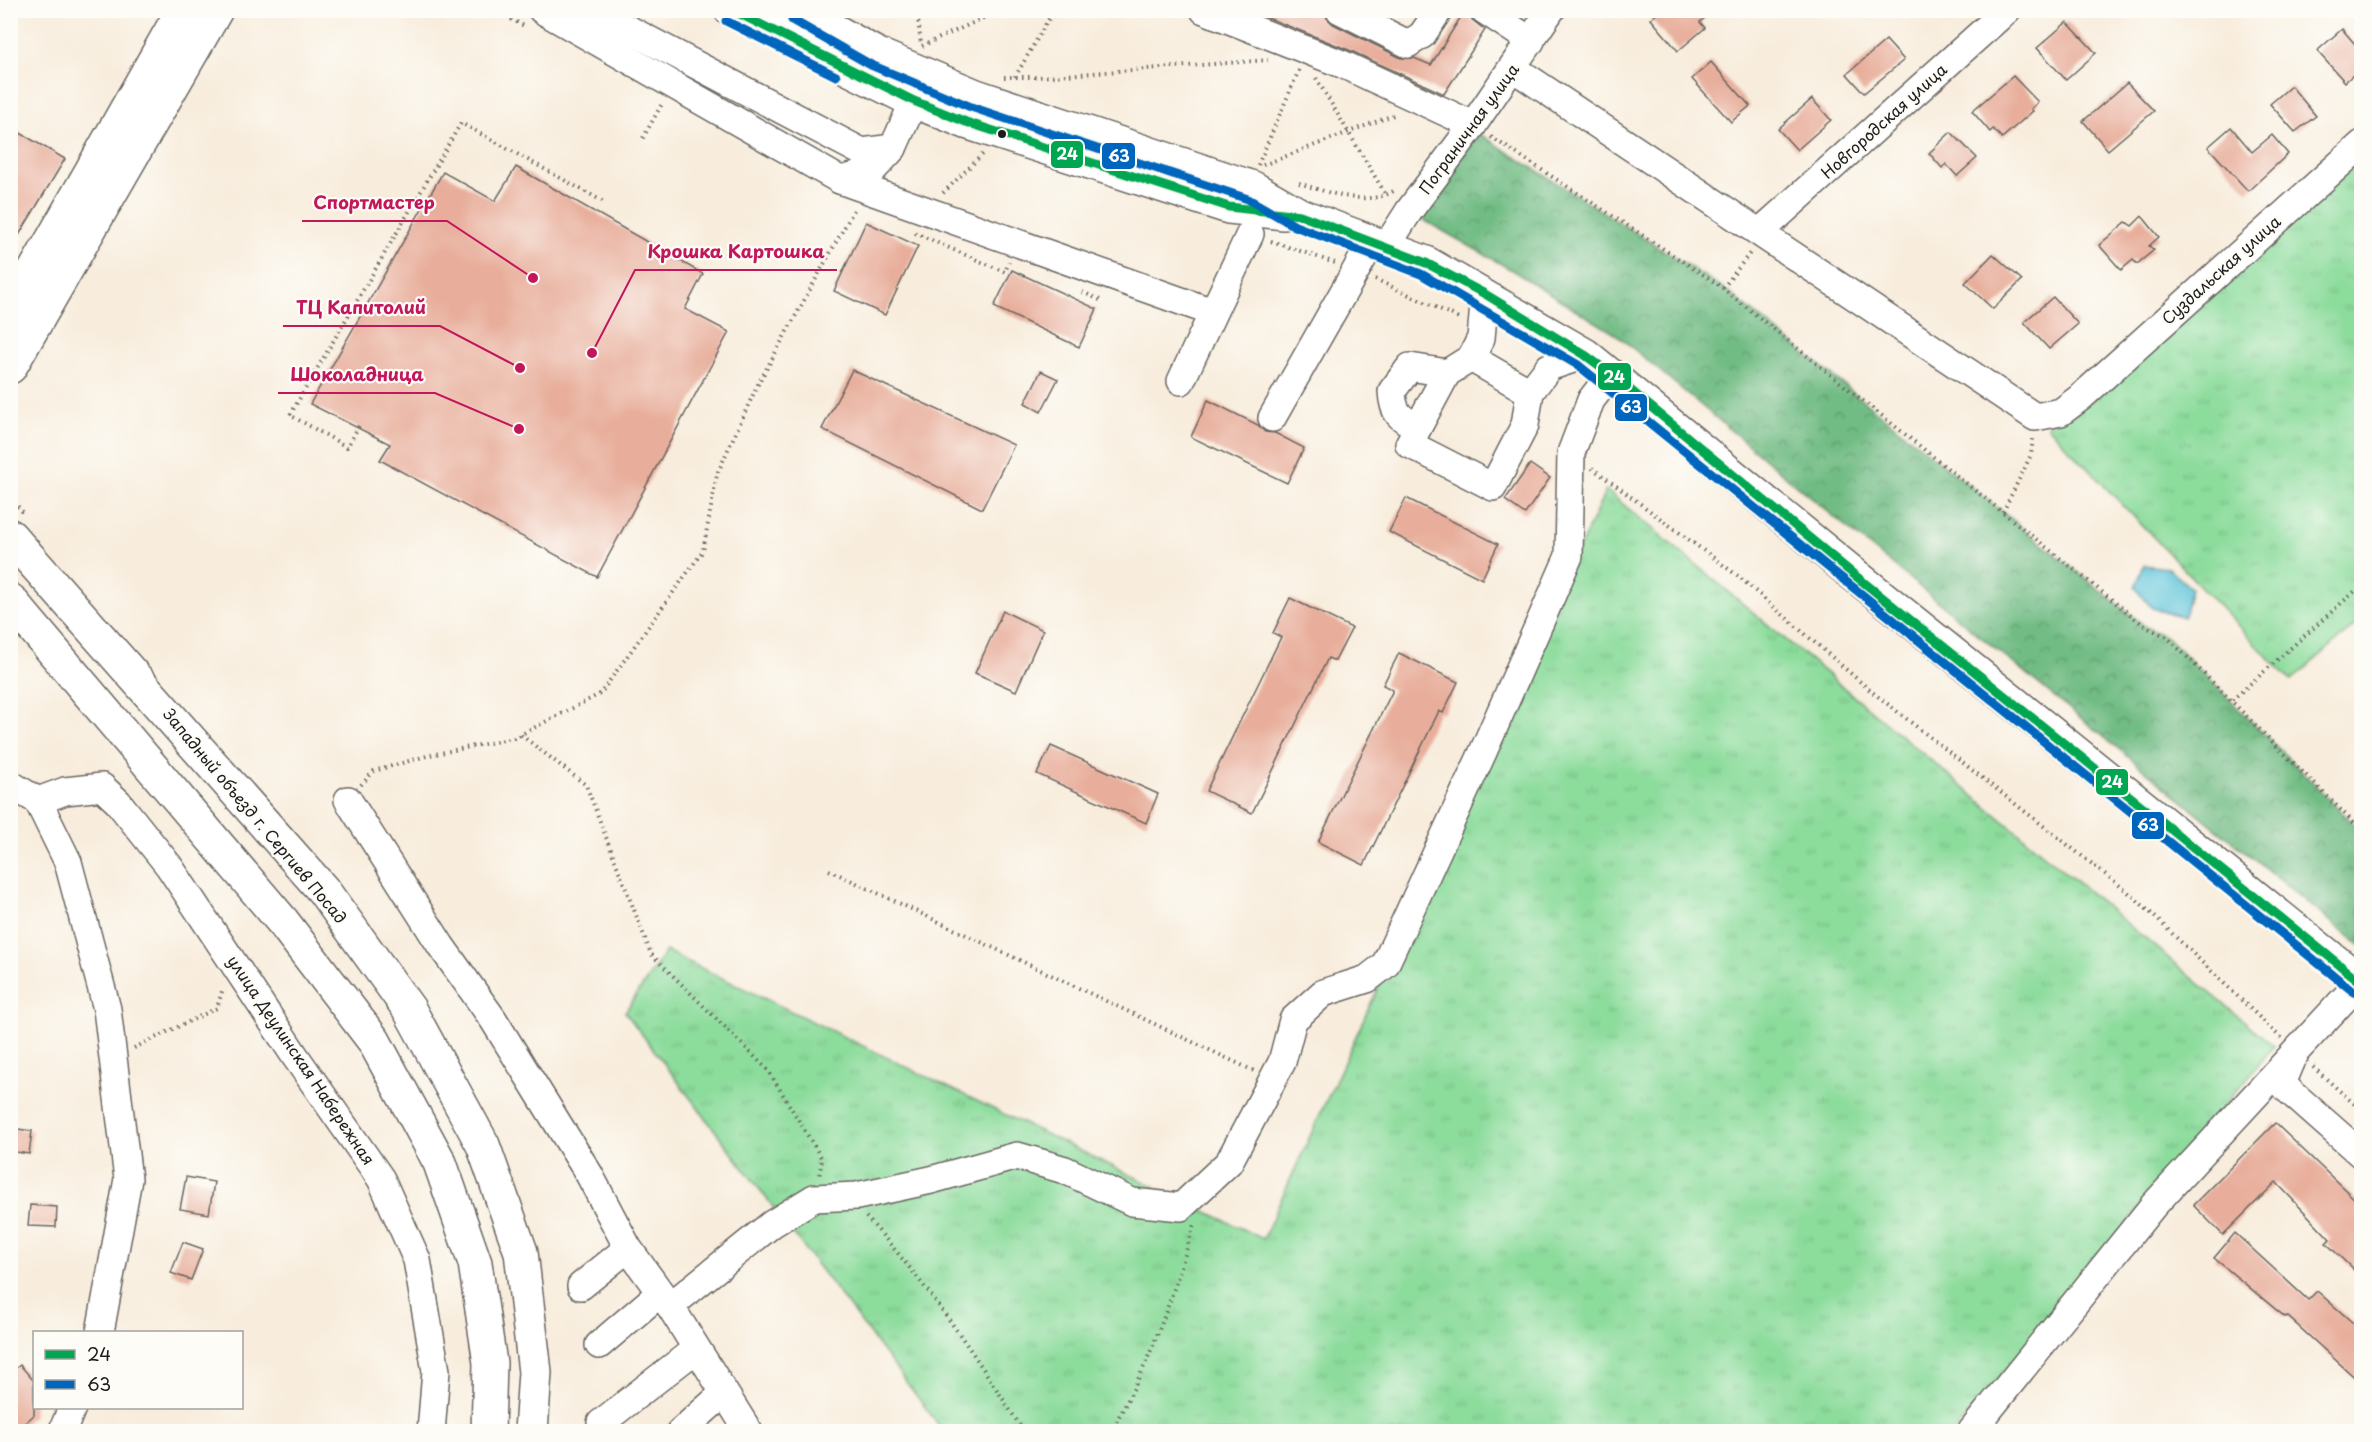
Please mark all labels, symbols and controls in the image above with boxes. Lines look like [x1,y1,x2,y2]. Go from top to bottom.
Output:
street label: Новгородская улица [1815,57,1952,183]
street label: Пограничная улица [1412,58,1524,199]
unlabelled marker [996,128,1008,140]
line badge: 24 [1050,140,1084,169]
text: 24 [1056,141,1078,165]
line badge: 63 [1101,142,1136,170]
text: 63 [1108,143,1130,167]
callout: Спортмастер [302,185,447,221]
text: Спортмастер [313,188,435,215]
street label: Суздальская улица [2155,209,2285,329]
callout: Крошка Картошка [635,234,837,270]
text: Крошка Картошка [647,237,825,264]
callout: ТЦ Капитолий [283,290,440,326]
text: ТЦ Капитолий [296,293,426,320]
callout: Шоколадница [278,357,435,393]
text: Шоколадница [290,360,424,387]
line badge: 24 [1597,362,1632,391]
text: 24 [1603,364,1625,388]
line badge: 63 [1614,393,1648,422]
text: 63 [1620,394,1642,418]
street label: Западный объезд г. Сергиев Посад [158,703,353,928]
line badge: 24 [2095,768,2129,796]
text: 24 [2101,769,2123,793]
line badge: 63 [2131,811,2165,840]
text: 63 [2137,812,2159,836]
street label: улица Деулинская Набережная [222,950,381,1169]
legend [33,1331,243,1409]
text: 24 [87,1340,111,1367]
text: 63 [87,1370,111,1397]

